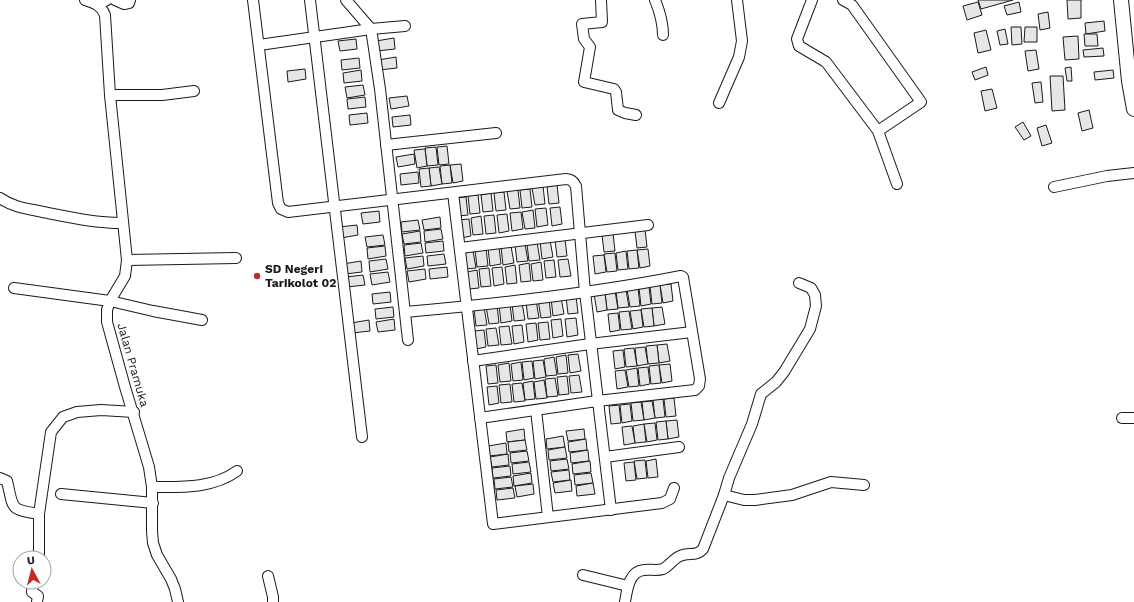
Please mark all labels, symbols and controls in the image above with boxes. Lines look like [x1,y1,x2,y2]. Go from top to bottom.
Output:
place label: SD Negeri Tarikolot 02 [265,262,336,290]
marker: SD Negeri Tarikolot 02 [252,271,262,281]
street label: Jalan Pramuka [114,321,152,409]
north arrow [12,550,52,590]
text: U [26,554,36,567]

